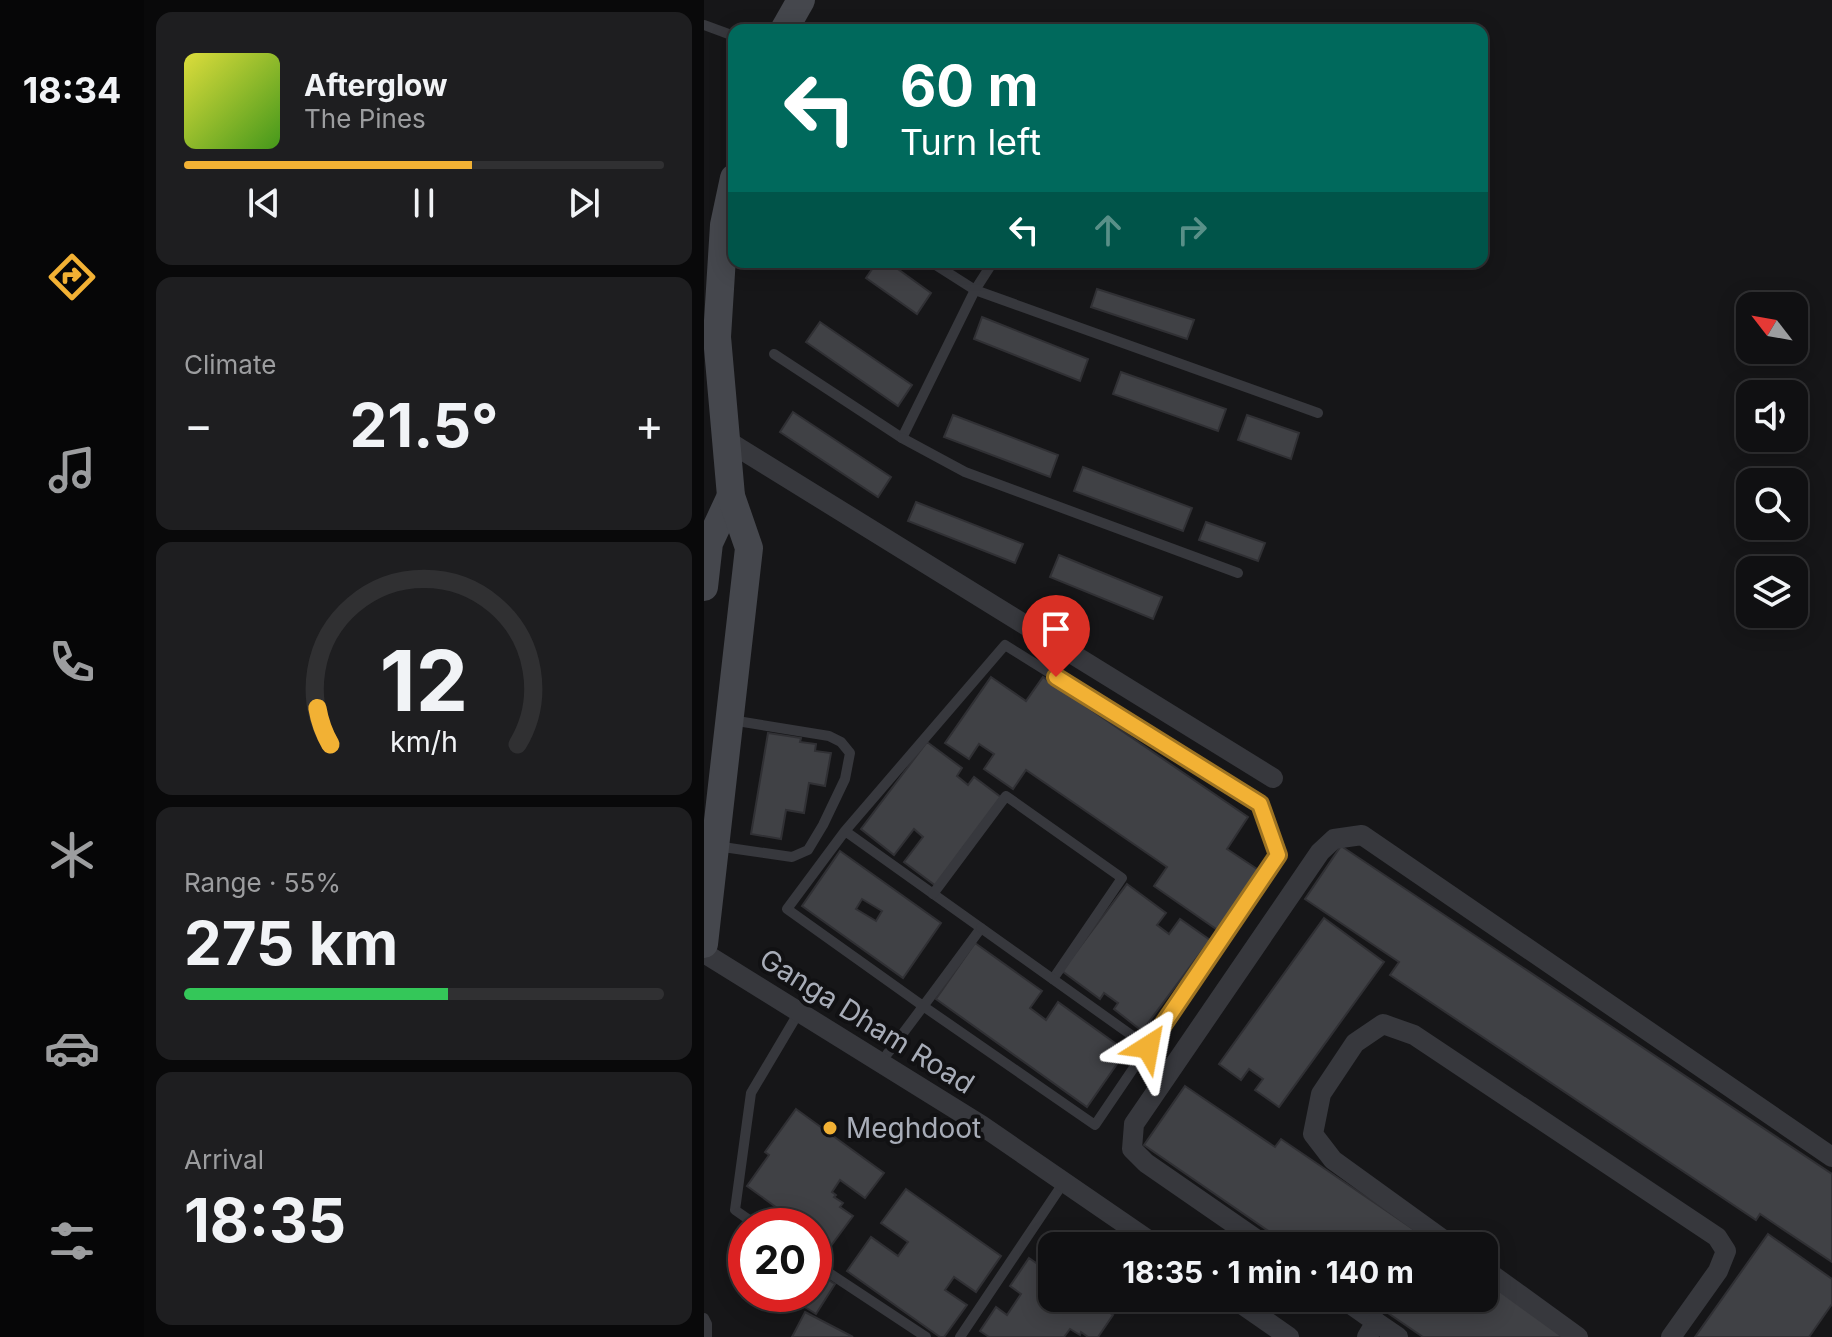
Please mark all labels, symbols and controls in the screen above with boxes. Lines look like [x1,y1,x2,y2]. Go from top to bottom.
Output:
text: 60 m [900,52,1039,120]
icon: left [768,56,872,160]
text: Afterglow [304,67,448,103]
text: 18:34 [23,68,121,112]
text: The Pines [304,103,426,134]
text: Turn left [900,120,1041,164]
icon: previous [242,181,286,225]
icon: pause [402,181,446,225]
icon: next [562,181,606,225]
icon: left [1002,208,1046,252]
icon: ahead [1086,208,1130,252]
icon: right [1170,208,1214,252]
icon: directions [44,249,100,305]
north arrow [1736,292,1808,364]
map controls [1736,292,1808,628]
text: Climate [184,349,276,380]
button: sound [1736,380,1808,452]
text: 21.5° [350,389,498,461]
text: − [184,398,213,452]
text: + [635,398,664,452]
icon: music [44,442,100,498]
button: search [1736,468,1808,540]
button: layers [1736,556,1808,628]
pin [1022,595,1090,677]
icon: arrive [1034,607,1078,651]
text: 12 [380,629,468,730]
icon: phone [44,634,100,690]
text: km/h [390,724,458,759]
icon: climate [44,827,100,883]
text: Range · 55% [184,867,341,898]
text: 275 km [184,907,398,979]
street label: Ganga Dham Road [754,941,980,1101]
position arrow [1106,1005,1190,1089]
icon: car [44,1020,100,1076]
place label: Meghdoot [846,1111,981,1145]
marker: Meghdoot [821,1119,839,1137]
text: Arrival [184,1144,264,1175]
text: 18:35 [184,1184,346,1256]
speed limit sign: 20 [728,1208,832,1312]
icon: filters [44,1213,100,1269]
text: 18:35 · 1 min · 140 m [1122,1254,1414,1290]

